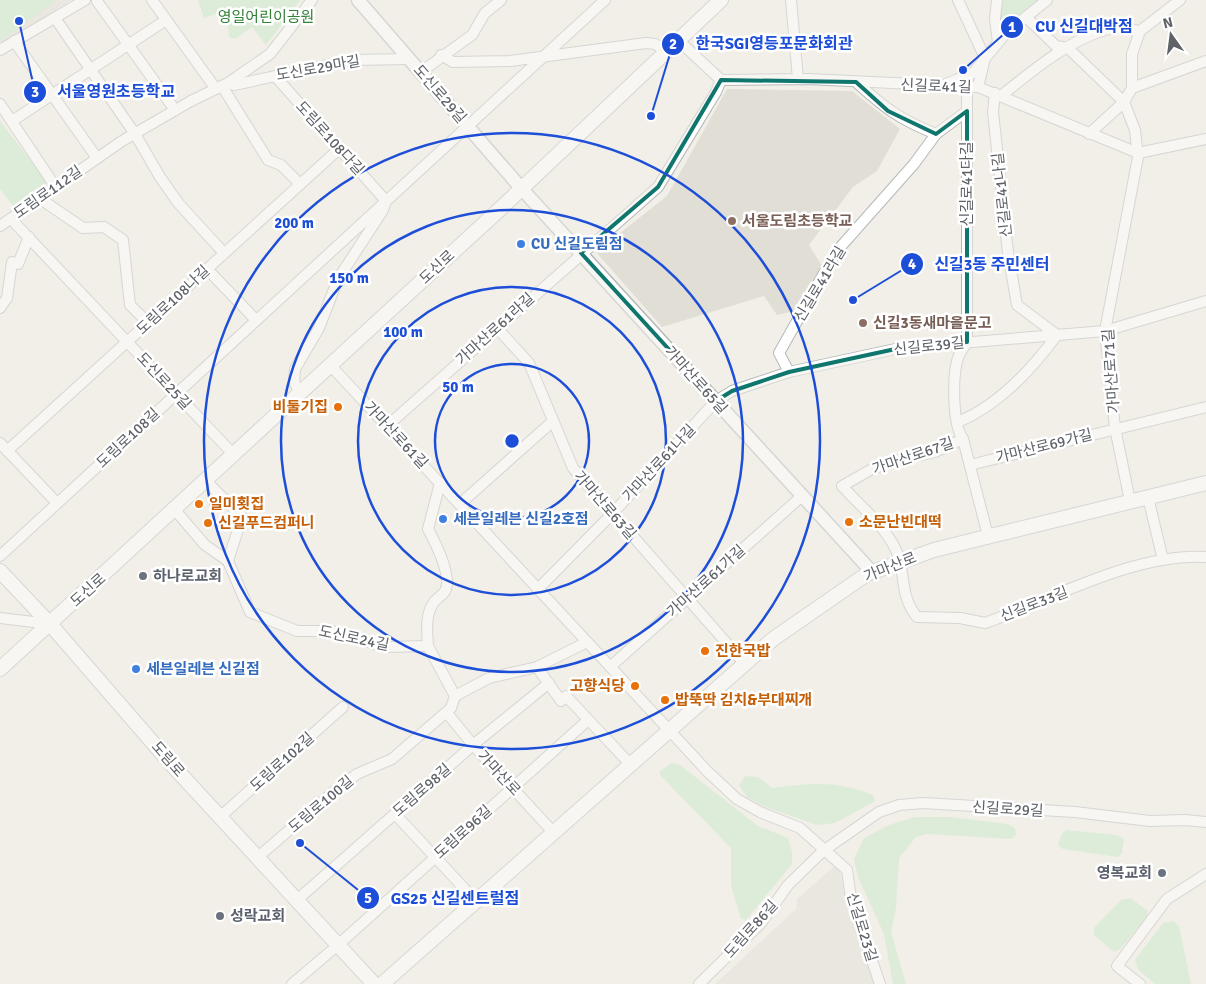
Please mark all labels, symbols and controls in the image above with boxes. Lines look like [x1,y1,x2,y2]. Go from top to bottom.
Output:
park label: 영일어린이공원 [218,8,314,26]
north arrow [1146,10,1196,60]
callout: CU 신길대박점 [1000,11,1143,42]
text: N [1161,13,1175,32]
text: CU 신길대박점 [1035,17,1133,37]
text: 1 [1008,18,1016,36]
callout: 한국SGI영등포문화회관 [660,28,862,59]
text: 한국SGI영등포문화회관 [696,34,853,54]
text: 2 [669,35,677,53]
street label: 도신로29마길 [274,52,362,84]
street label: 도신로29길 [410,61,470,127]
callout: 서울영원초등학교 [23,76,185,107]
street label: 신길로41길 [900,76,972,96]
text: 서울영원초등학교 [57,82,175,102]
text: 3 [31,83,39,101]
street label: 도림로108다길 [292,97,368,179]
street label: 신길로41다길 [958,141,976,227]
street label: 신길로41나길 [989,152,1015,238]
street label: 도림로112길 [10,162,86,222]
place label: 서울도림초등학교 [742,212,853,230]
text: 200 m [274,214,314,232]
marker: 서울도림초등학교 [726,215,738,227]
place label: CU 신길도림점 [531,235,623,253]
marker: CU 신길도림점 [515,238,527,250]
street label: 신길로41라길 [790,243,850,325]
street label: 도신로 [416,246,458,288]
callout: 신길3동 주민센터 [900,249,1060,280]
text: 4 [908,255,916,273]
text: 신길3동 주민센터 [934,255,1050,275]
street label: 도림로108나길 [133,262,213,338]
text: 150 m [329,269,369,287]
street label: 가마산로61라길 [452,289,538,369]
place label: 신길3동새마을문고 [873,314,992,332]
marker: 신길3동새마을문고 [857,317,869,329]
text: 100 m [383,323,423,341]
street label: 가마산로71길 [1099,328,1123,414]
street label: 신길로39길 [893,333,965,359]
street label: 가마산로65길 [661,342,731,418]
street label: 도신로25길 [133,349,195,413]
text: 50 m [442,378,474,396]
place label: 비둘기집 [273,398,328,416]
street label: 가마산로61길 [360,398,432,472]
marker: 비둘기집 [332,401,344,413]
street label: 도림로108길 [93,404,163,472]
street label: 가마산로61나길 [619,421,699,505]
street label: 가마산로69가길 [994,425,1094,467]
centre of rings [503,432,521,450]
street label: 가마산로67길 [870,434,956,478]
street label: 가마산로63길 [570,467,640,543]
place label: 일미횟집 [209,495,264,513]
marker: 일미횟집 [193,498,205,510]
place label: 세븐일레븐 신길2호점 [453,510,589,528]
marker: 세븐일레븐 신길2호점 [437,513,449,525]
place label: 소문난빈대떡 [859,513,942,531]
place label: 신길푸드컴퍼니 [218,514,315,532]
marker: 소문난빈대떡 [843,516,855,528]
marker: 신길푸드컴퍼니 [202,517,214,529]
street label: 가마산로61가길 [663,541,749,621]
street label: 가마산로 [861,548,919,586]
place label: 하나로교회 [153,567,222,585]
street label: 도신로 [67,569,109,611]
marker: 하나로교회 [137,570,149,582]
street label: 신길로33길 [997,583,1071,625]
street label: 도신로24길 [317,622,391,654]
place label: 진한국밥 [715,642,770,660]
marker: 진한국밥 [699,645,711,657]
place label: 세븐일레븐 신길점 [146,660,260,678]
marker: 세븐일레븐 신길점 [130,663,142,675]
place label: 고향식당 [570,677,625,695]
marker: 고향식당 [629,680,641,692]
place label: 밥뚝딱 김치&부대찌개 [675,691,812,709]
marker: 밥뚝딱 김치&부대찌개 [659,694,671,706]
street label: 도림로102길 [246,729,318,795]
street label: 도림로 [148,737,188,781]
street label: 가마산로 [474,747,524,799]
street label: 도림로98길 [389,760,455,820]
street label: 도림로100길 [285,772,357,836]
street label: 신길로29길 [972,798,1044,820]
street label: 도림로96길 [430,801,496,863]
place label: 영복교회 [1097,864,1152,882]
marker: 영복교회 [1156,867,1168,879]
callout: GS25 신길센트럴점 [355,883,529,914]
text: 5 [364,889,372,907]
text: GS25 신길센트럴점 [391,889,519,909]
street label: 신길로23길 [843,890,881,964]
street label: 도림로86길 [720,896,782,962]
place label: 성락교회 [230,907,285,925]
marker: 성락교회 [214,910,226,922]

